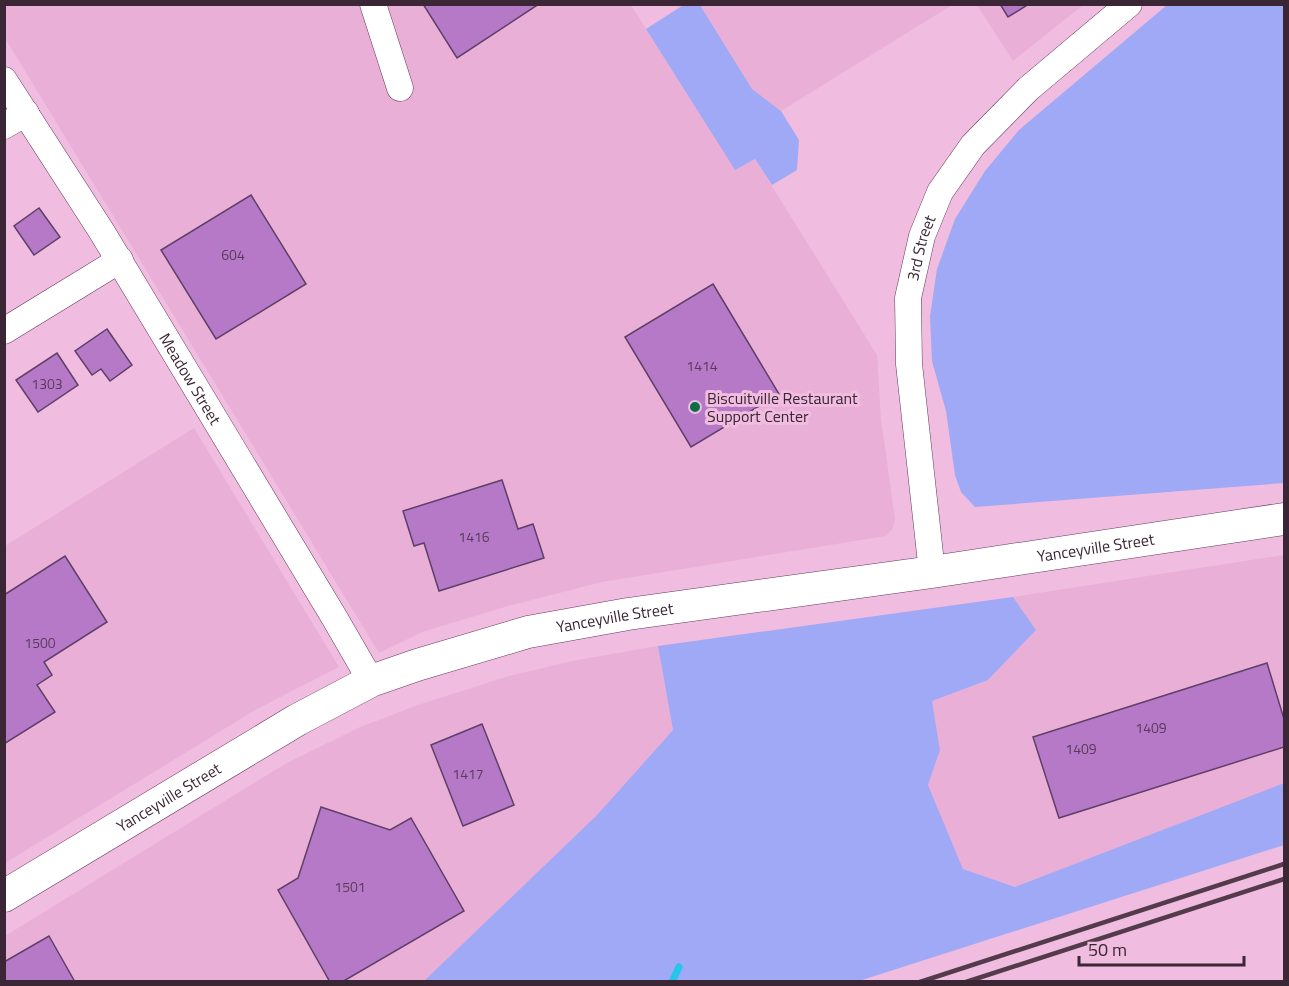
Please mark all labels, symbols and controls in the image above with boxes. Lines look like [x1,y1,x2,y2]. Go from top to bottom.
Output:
street label: 3rd Street [900,211,942,283]
house number: 604 [221,244,245,265]
street label: Meadow Street [153,328,227,429]
house number: 1414 [686,355,718,376]
house number: 1303 [31,373,63,394]
place label: Biscuitville Restaurant Support Center [707,386,858,428]
marker: Biscuitville Restaurant Support Center [688,400,702,414]
house number: 1416 [458,526,490,547]
street label: Yanceyville Street [1035,527,1156,568]
street label: Yanceyville Street [554,596,675,639]
house number: 1500 [24,632,56,653]
house number: 1409 [1135,717,1167,738]
house number: 1409 [1065,738,1097,759]
street label: Yanceyville Street [112,756,226,838]
house number: 1417 [452,763,484,784]
house number: 1501 [334,876,366,897]
scale bar [1079,929,1244,967]
text: 50 m [1088,936,1127,963]

